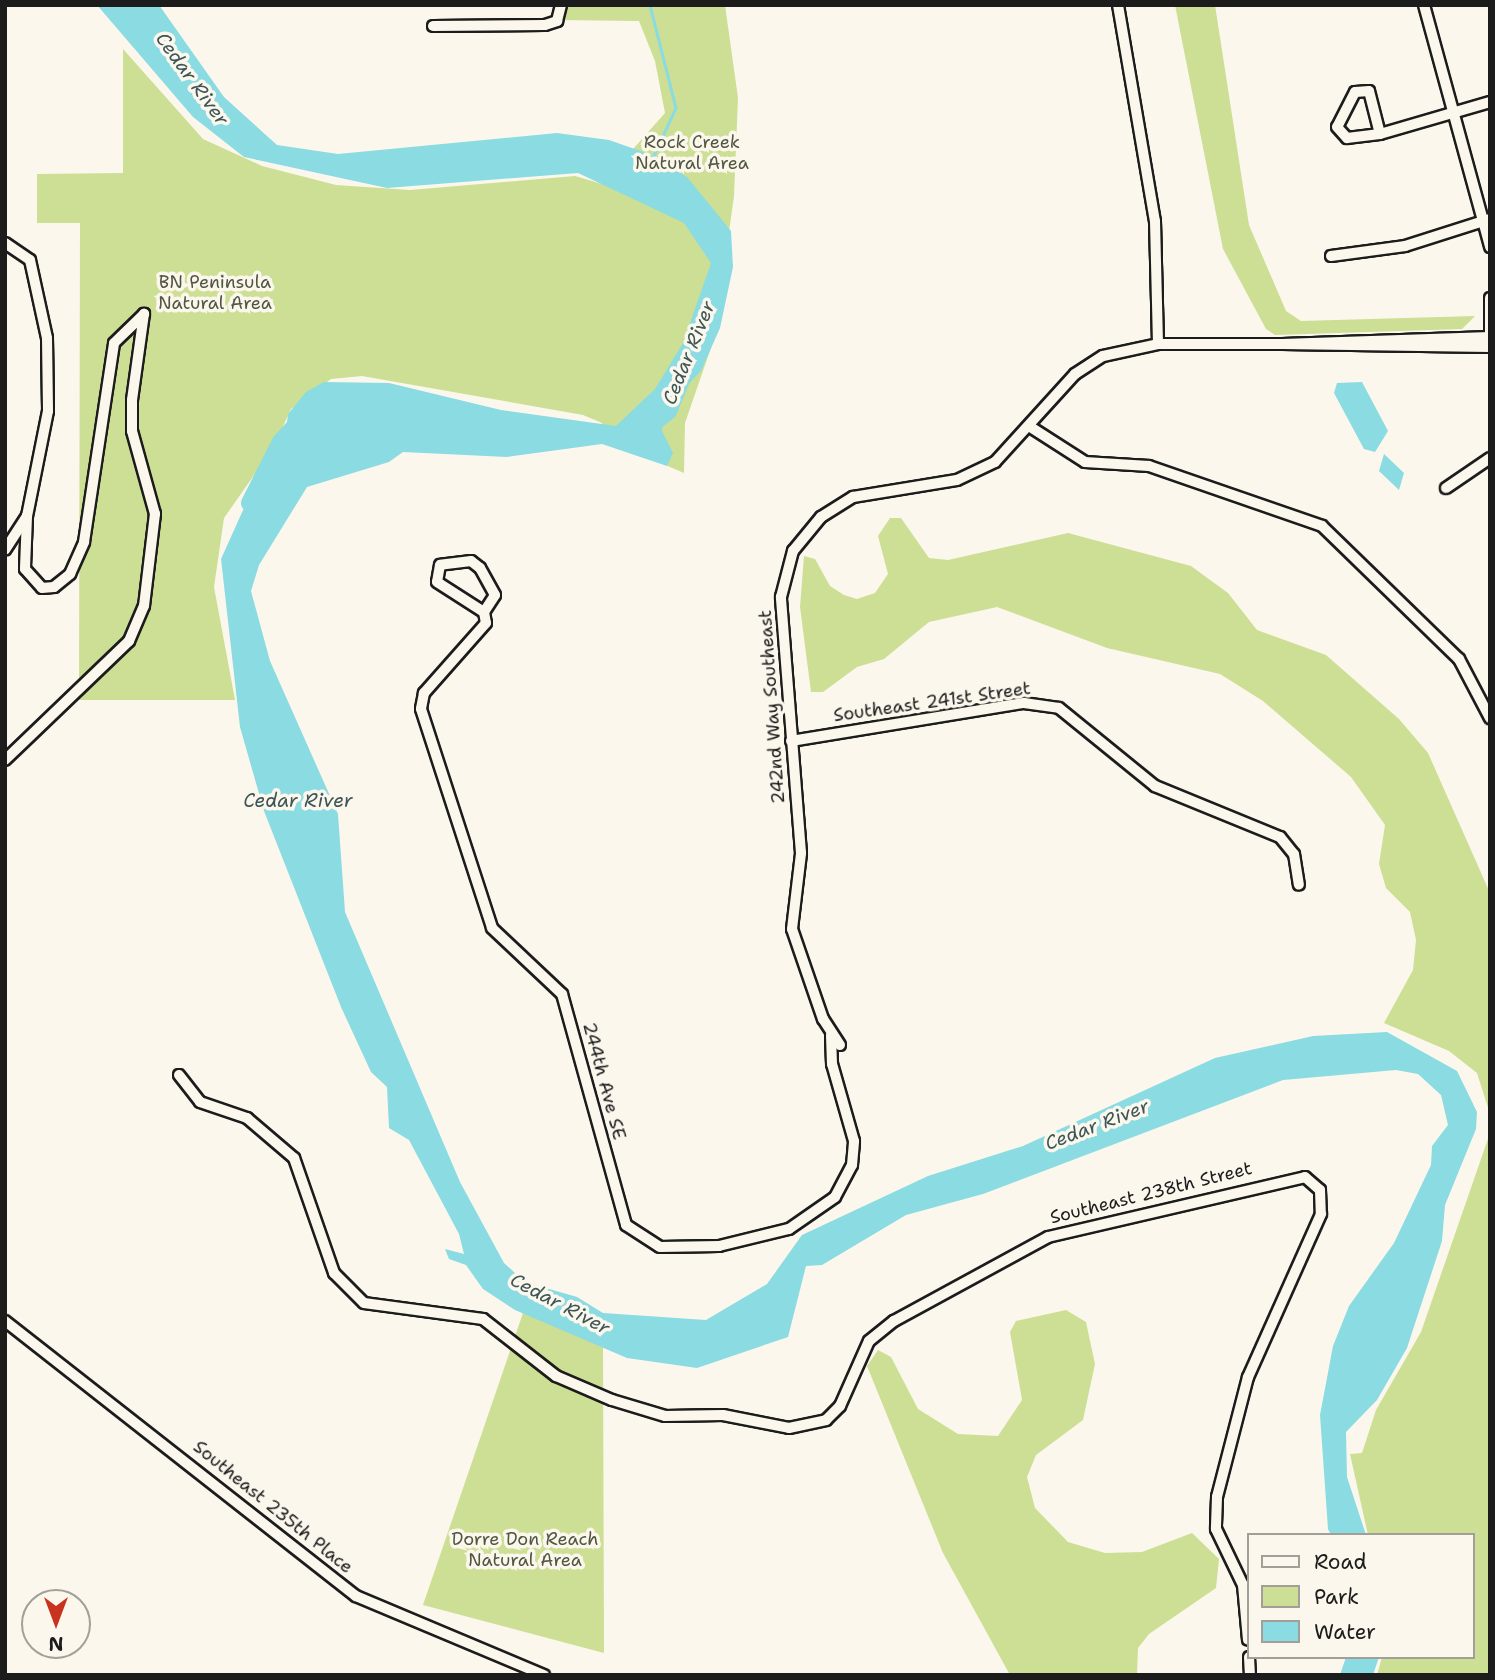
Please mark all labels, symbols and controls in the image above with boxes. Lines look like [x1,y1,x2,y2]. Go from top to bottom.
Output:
water label: Cedar River [151,28,233,130]
park label: Rock Creek Natural Area [635,132,749,174]
park label: BN Peninsula Natural Area [158,272,272,314]
water label: Cedar River [658,298,720,408]
street label: 242nd Way Southeast [754,609,790,805]
street label: Southeast 241st Street [832,677,1032,727]
water label: Cedar River [243,790,353,812]
street label: 244th Ave SE [578,1020,630,1142]
water label: Cedar River [1042,1095,1152,1155]
street label: Southeast 238th Street [1048,1157,1254,1229]
water label: Cedar River [506,1268,614,1340]
street label: Southeast 235th Place [189,1436,357,1578]
park label: Dorre Don Reach Natural Area [451,1529,599,1572]
legend [1246,1533,1474,1659]
text: Road [1314,1548,1367,1576]
text: Park [1314,1583,1359,1611]
north arrow [21,1589,91,1659]
text: Water [1314,1618,1376,1646]
text: N [48,1631,64,1656]

